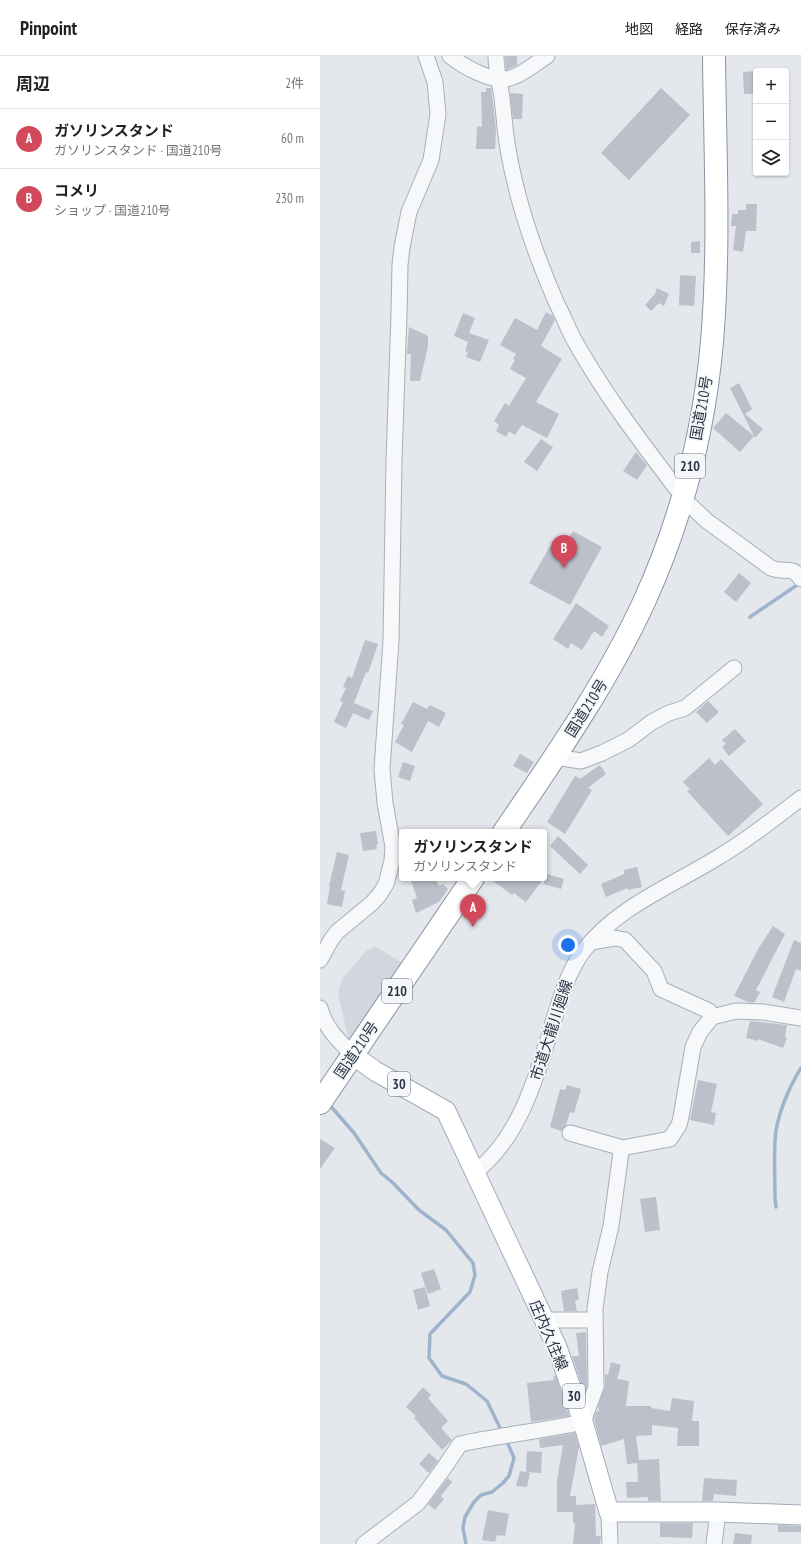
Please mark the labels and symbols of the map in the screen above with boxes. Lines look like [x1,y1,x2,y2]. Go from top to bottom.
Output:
street label: 国道210号 [686,374,716,442]
road number: 210 [675,454,705,478]
pin: B [551,535,577,568]
street label: 国道210号 [561,675,611,741]
pin: A [460,894,486,927]
your location [558,935,578,955]
street label: 市道大龍川廻線 [526,977,576,1083]
road number: 210 [382,979,412,1003]
street label: 国道210号 [330,1018,382,1082]
road number: 30 [388,1072,410,1096]
street label: 庄内久住線 [526,1297,572,1373]
road number: 30 [563,1384,585,1408]

